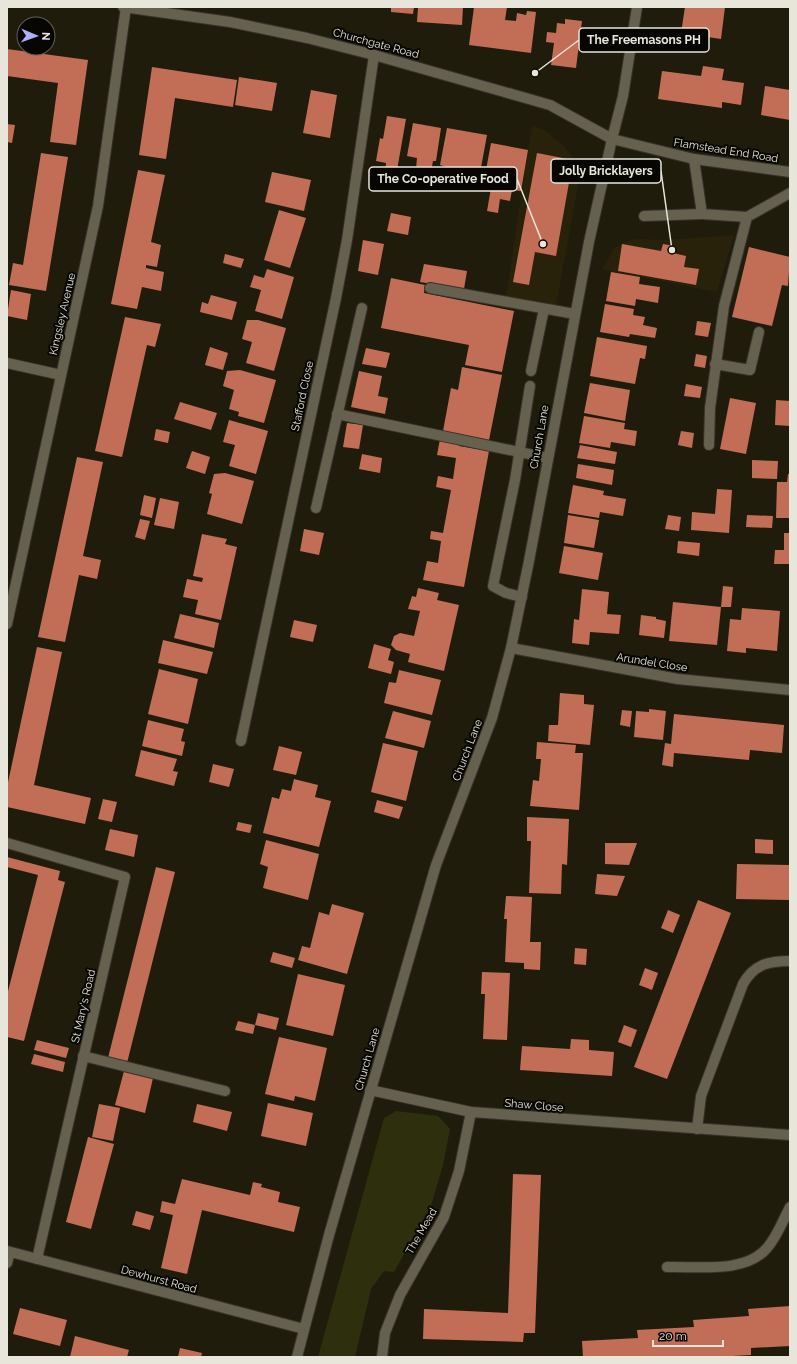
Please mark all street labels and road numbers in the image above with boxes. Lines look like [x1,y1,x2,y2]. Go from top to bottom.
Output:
street label: Churchgate Road [331,26,420,61]
street label: Flamstead End Road [673,136,779,165]
street label: Kingsley Avenue [47,271,78,357]
street label: Stafford Close [289,359,316,432]
street label: Church Lane [527,404,552,470]
street label: Arundel Close [615,650,689,675]
street label: Church Lane [450,717,485,783]
street label: St Mary's Road [69,968,98,1044]
street label: Church Lane [352,1026,383,1092]
street label: Shaw Close [504,1096,565,1115]
street label: The Mead [403,1206,440,1257]
street label: Dewhurst Road [119,1263,198,1296]

